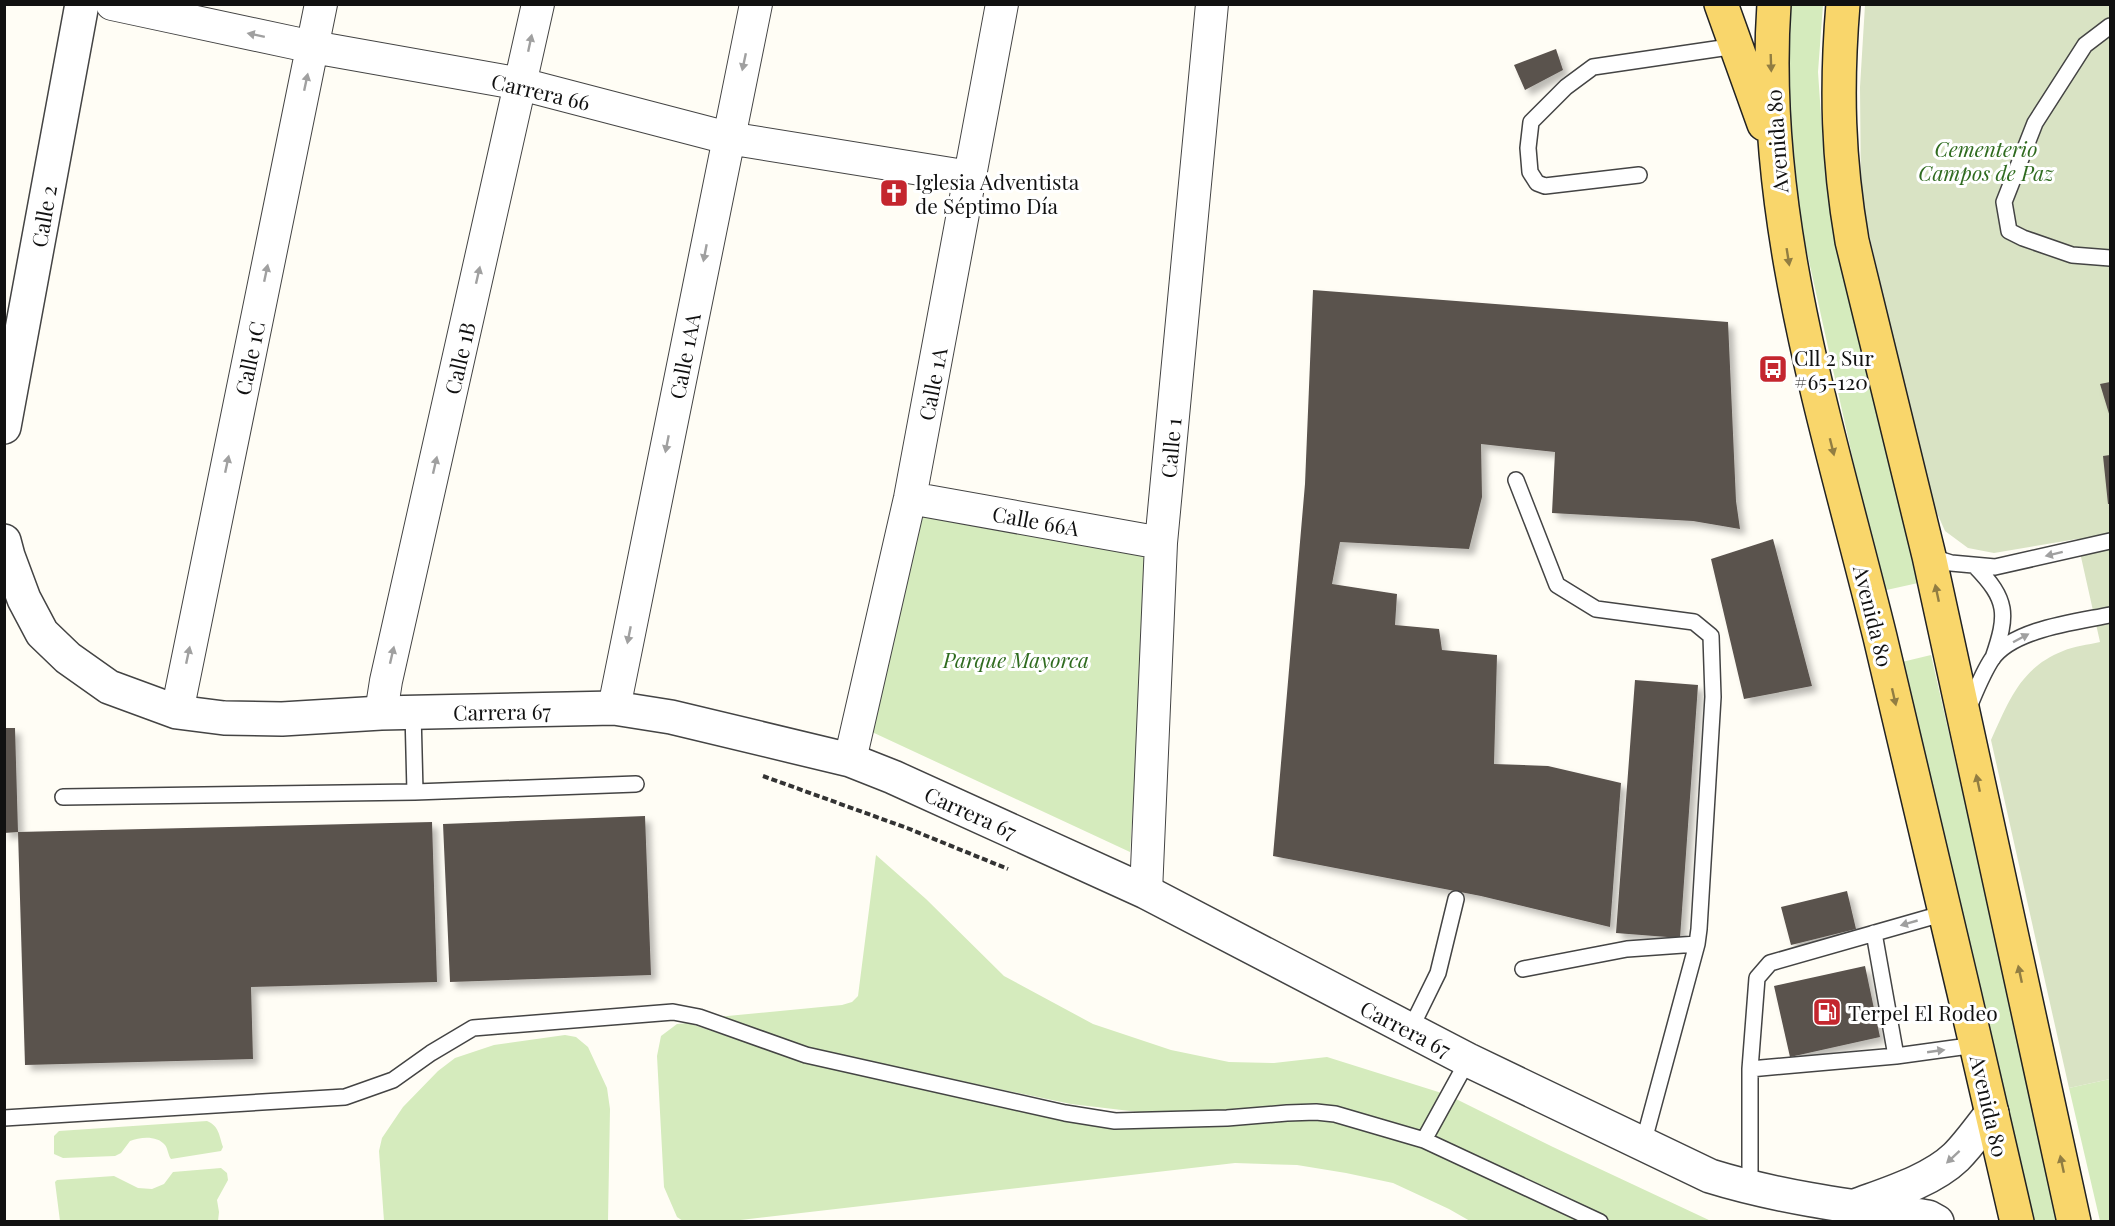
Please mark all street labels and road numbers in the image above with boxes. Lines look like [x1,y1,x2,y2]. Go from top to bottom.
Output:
street label: Carrera 66 [489,66,593,116]
street label: Avenida 80 [1758,88,1794,195]
street label: Calle 2 [24,183,62,249]
street label: Calle 1AA [662,310,706,401]
street label: Calle 1C [228,319,270,397]
street label: Calle 1B [437,319,481,397]
street label: Calle 1A [911,344,953,423]
street label: Calle 1 [1153,417,1187,479]
street label: Calle 66A [990,499,1082,542]
street label: Avenida 80 [1848,561,1900,670]
street label: Carrera 67 [453,696,552,726]
street label: Carrera 67 [921,779,1022,845]
street label: Carrera 67 [1356,993,1456,1063]
street label: Avenida 80 [1964,1051,2015,1160]

